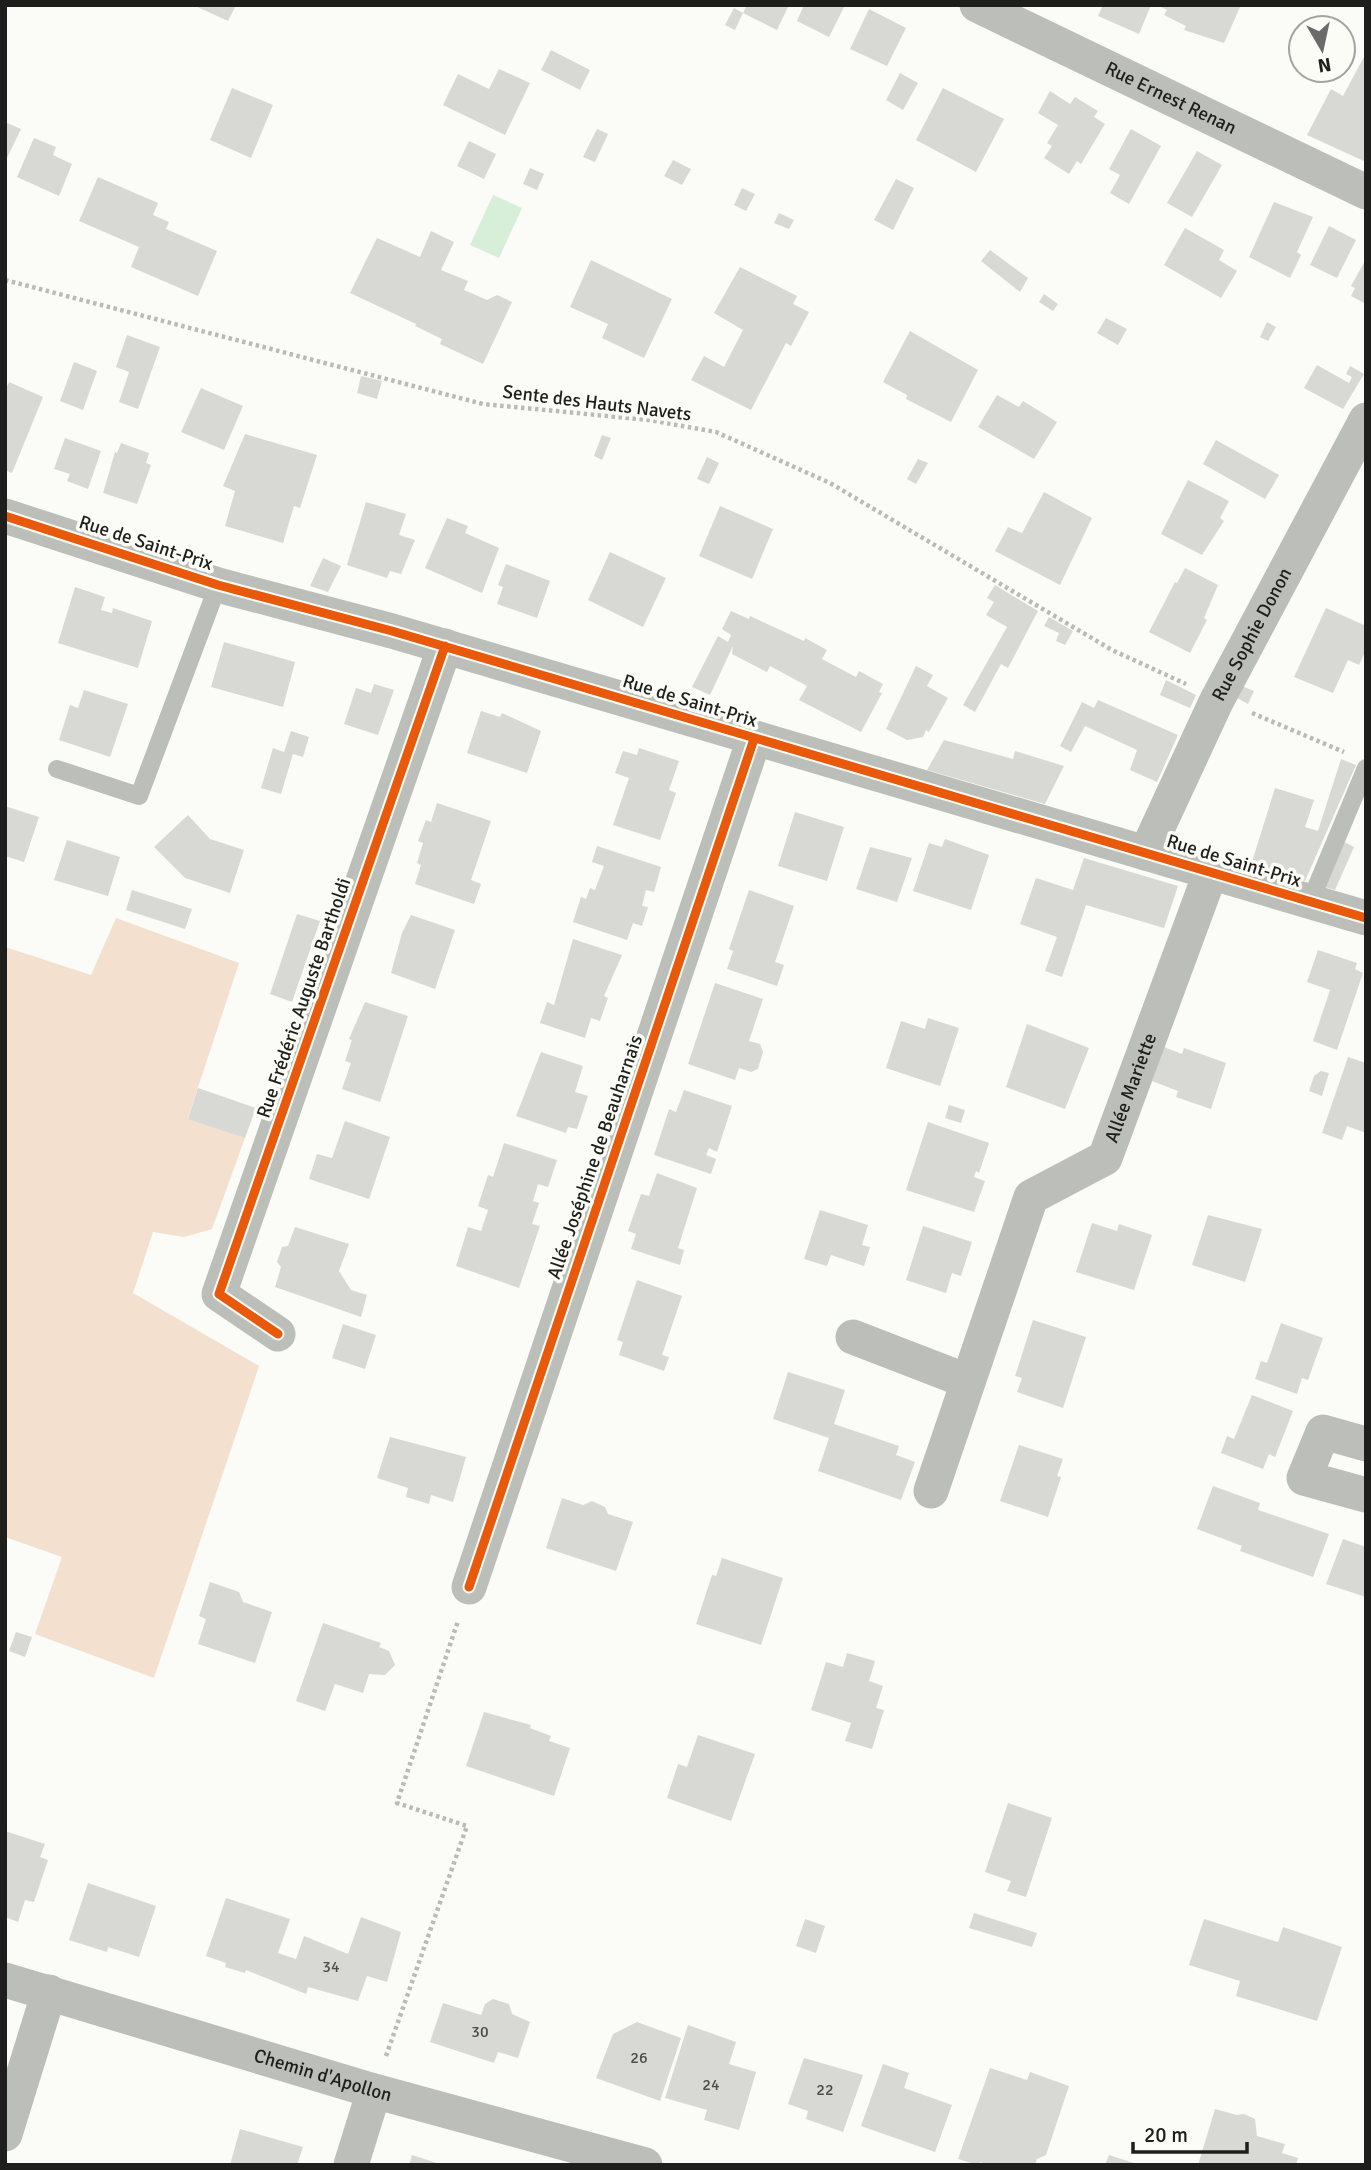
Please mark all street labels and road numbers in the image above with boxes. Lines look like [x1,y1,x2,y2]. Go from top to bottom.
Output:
street label: Rue Ernest Renan [1101,56,1240,140]
street label: Sente des Hauts Navets [501,380,693,426]
street label: Rue de Saint-Prix [76,510,216,576]
street label: Rue Sophie Donon [1207,564,1297,705]
street label: Rue de Saint-Prix [620,669,760,733]
street label: Rue de Saint-Prix [1164,829,1304,893]
street label: Rue Frédéric Auguste Bartholdi [252,875,356,1121]
street label: Allée Mariette [1100,1030,1162,1146]
street label: Allée Joséphine de Beauharnais [542,1032,648,1282]
street label: Chemin d'Apollon [251,2044,395,2107]

